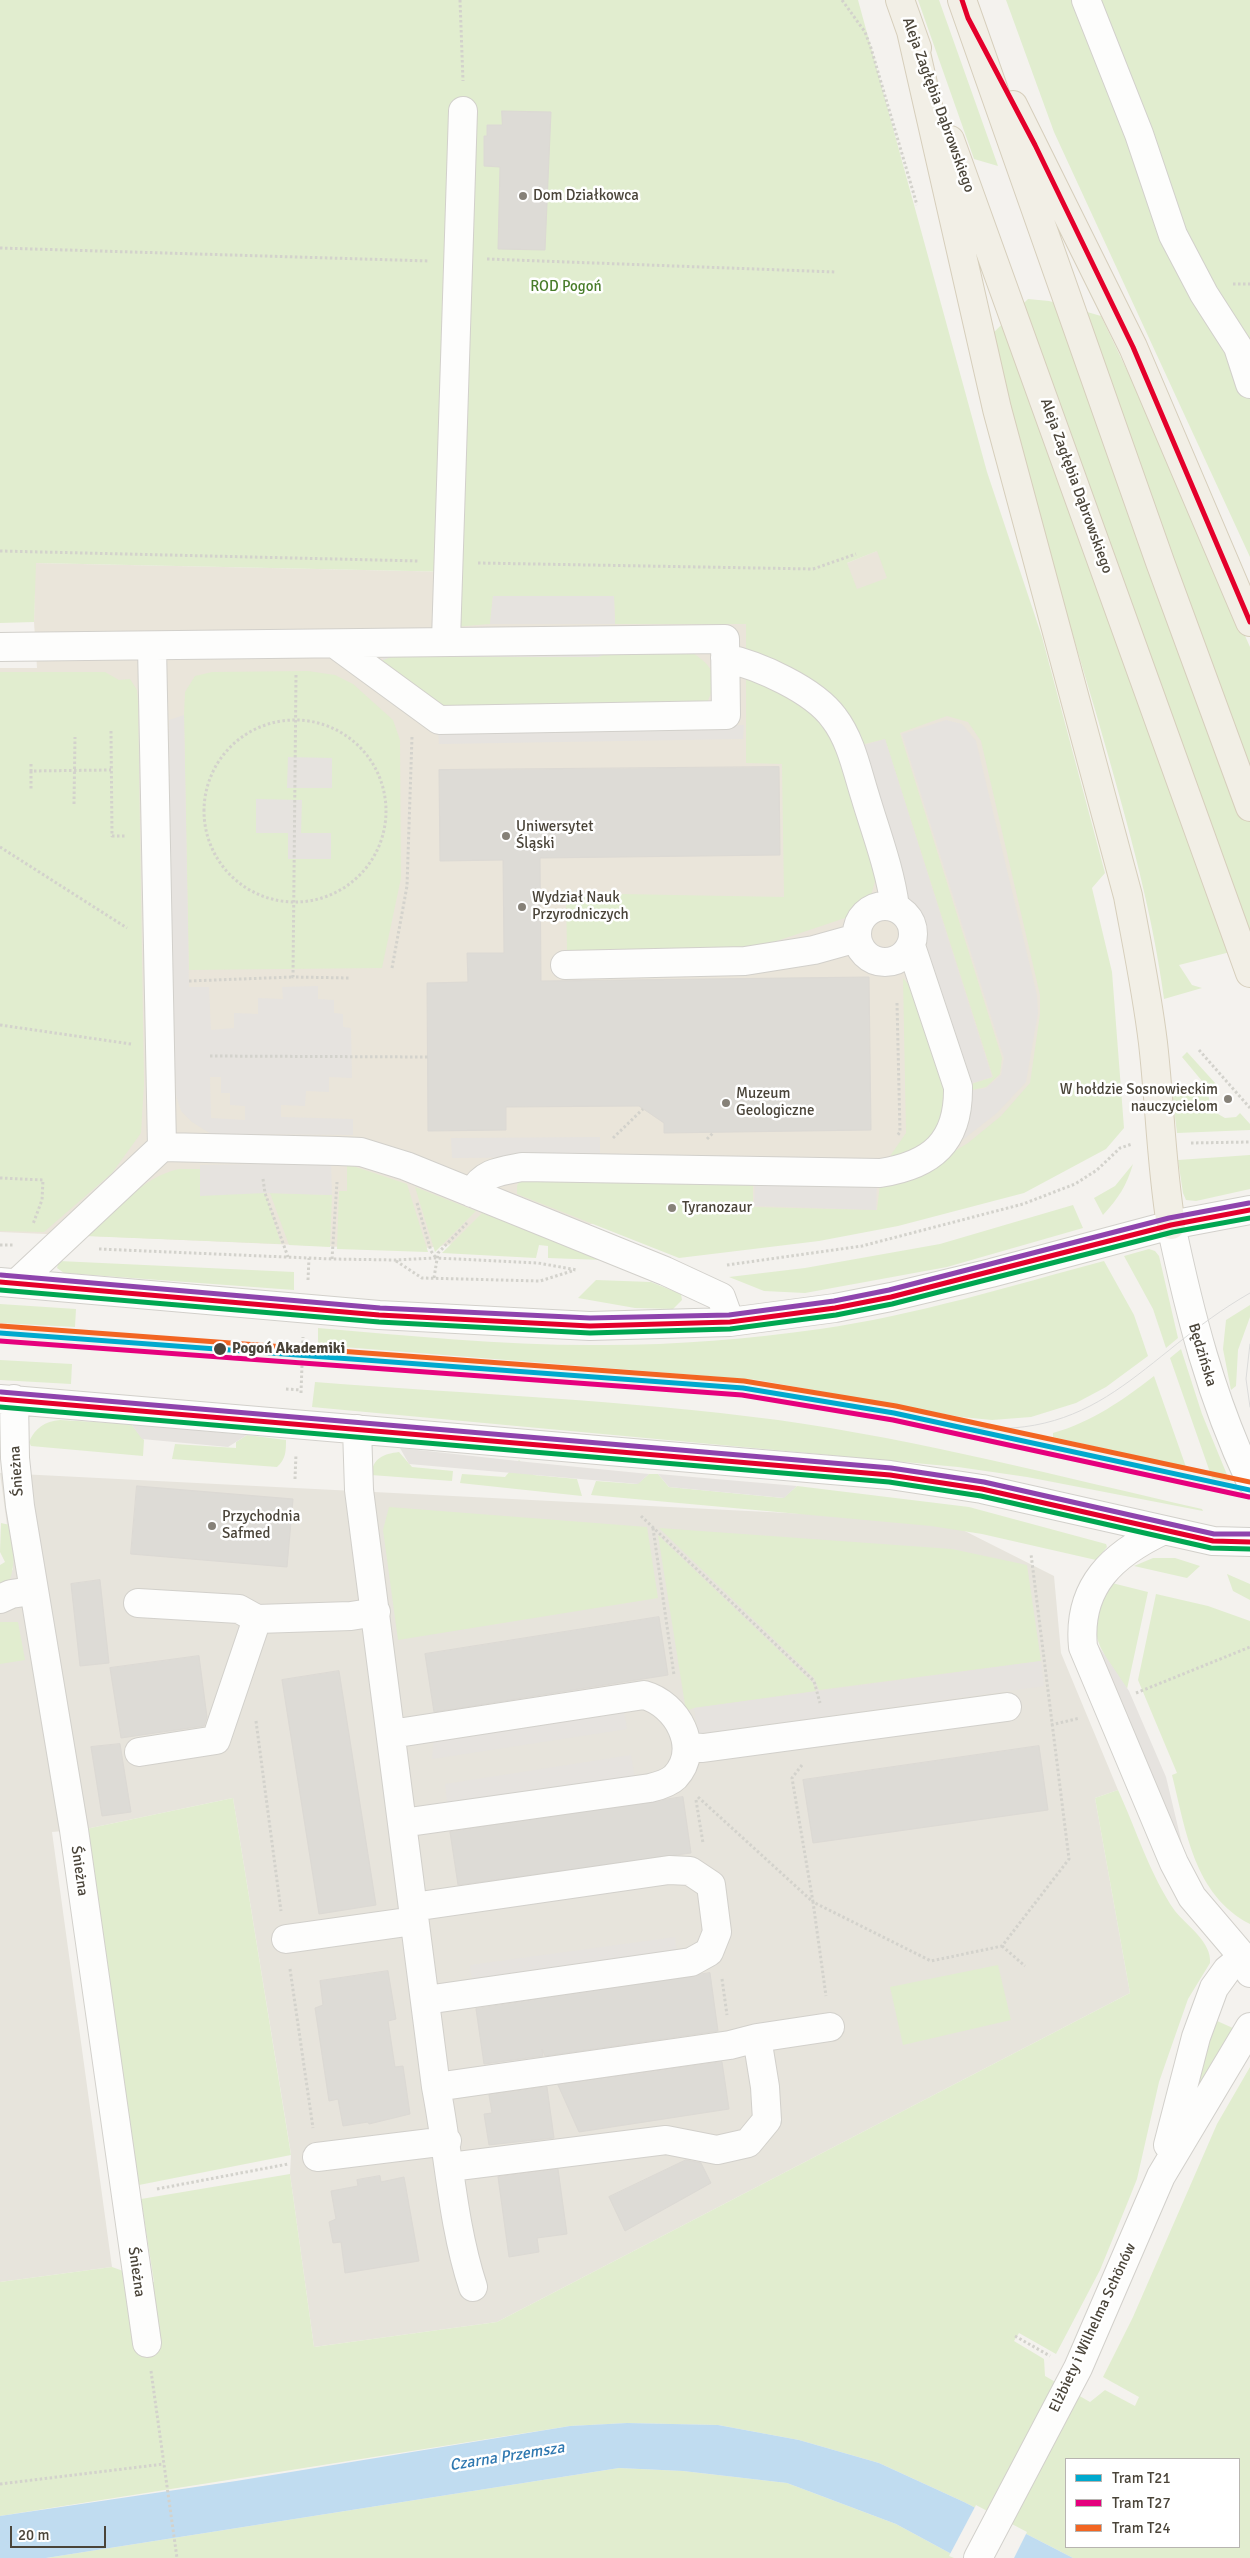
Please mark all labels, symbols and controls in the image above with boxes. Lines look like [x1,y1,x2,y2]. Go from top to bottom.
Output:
street label: Aleja Zagłębia Dąbrowskiego [898,15,978,195]
place label: Dom Działkowca [533,187,639,205]
marker: Dom Działkowca [517,190,529,202]
park label: ROD Pogoń [530,278,602,296]
street label: Aleja Zagłębia Dąbrowskiego [1036,396,1116,576]
place label: Uniwersytet Śląski [516,818,593,853]
marker: Uniwersytet Śląski [500,830,512,842]
place label: Wydział Nauk Przyrodniczych [532,889,629,924]
marker: Wydział Nauk Przyrodniczych [516,901,528,913]
place label: W hołdzie Sosnowieckim nauczycielom [1060,1081,1218,1116]
place label: Muzeum Geologiczne [736,1085,814,1120]
marker: W hołdzie Sosnowieckim nauczycielom [1222,1093,1234,1105]
marker: Muzeum Geologiczne [720,1097,732,1109]
place label: Tyranozaur [682,1199,752,1217]
marker: Tyranozaur [666,1202,678,1214]
street label: Będzińska [1184,1321,1220,1389]
place label: Pogoń Akademiki [232,1340,345,1358]
marker: Pogoń Akademiki [212,1341,228,1357]
street label: Śnieżna [6,1445,28,1497]
place label: Przychodnia Safmed [222,1508,300,1543]
marker: Przychodnia Safmed [206,1520,218,1532]
street label: Śnieżna [67,1845,91,1897]
street label: Elżbiety i Wilhelma Schönów [1046,2241,1140,2415]
street label: Śnieżna [124,2246,148,2298]
water label: Czarna Przemsza [448,2438,566,2476]
legend [1065,2458,1240,2548]
text: Tram T21 [1112,2469,1171,2487]
text: Tram T27 [1112,2494,1171,2512]
scale bar [12,2516,109,2548]
text: Tram T24 [1112,2519,1171,2537]
text: 20 m [18,2526,49,2544]

